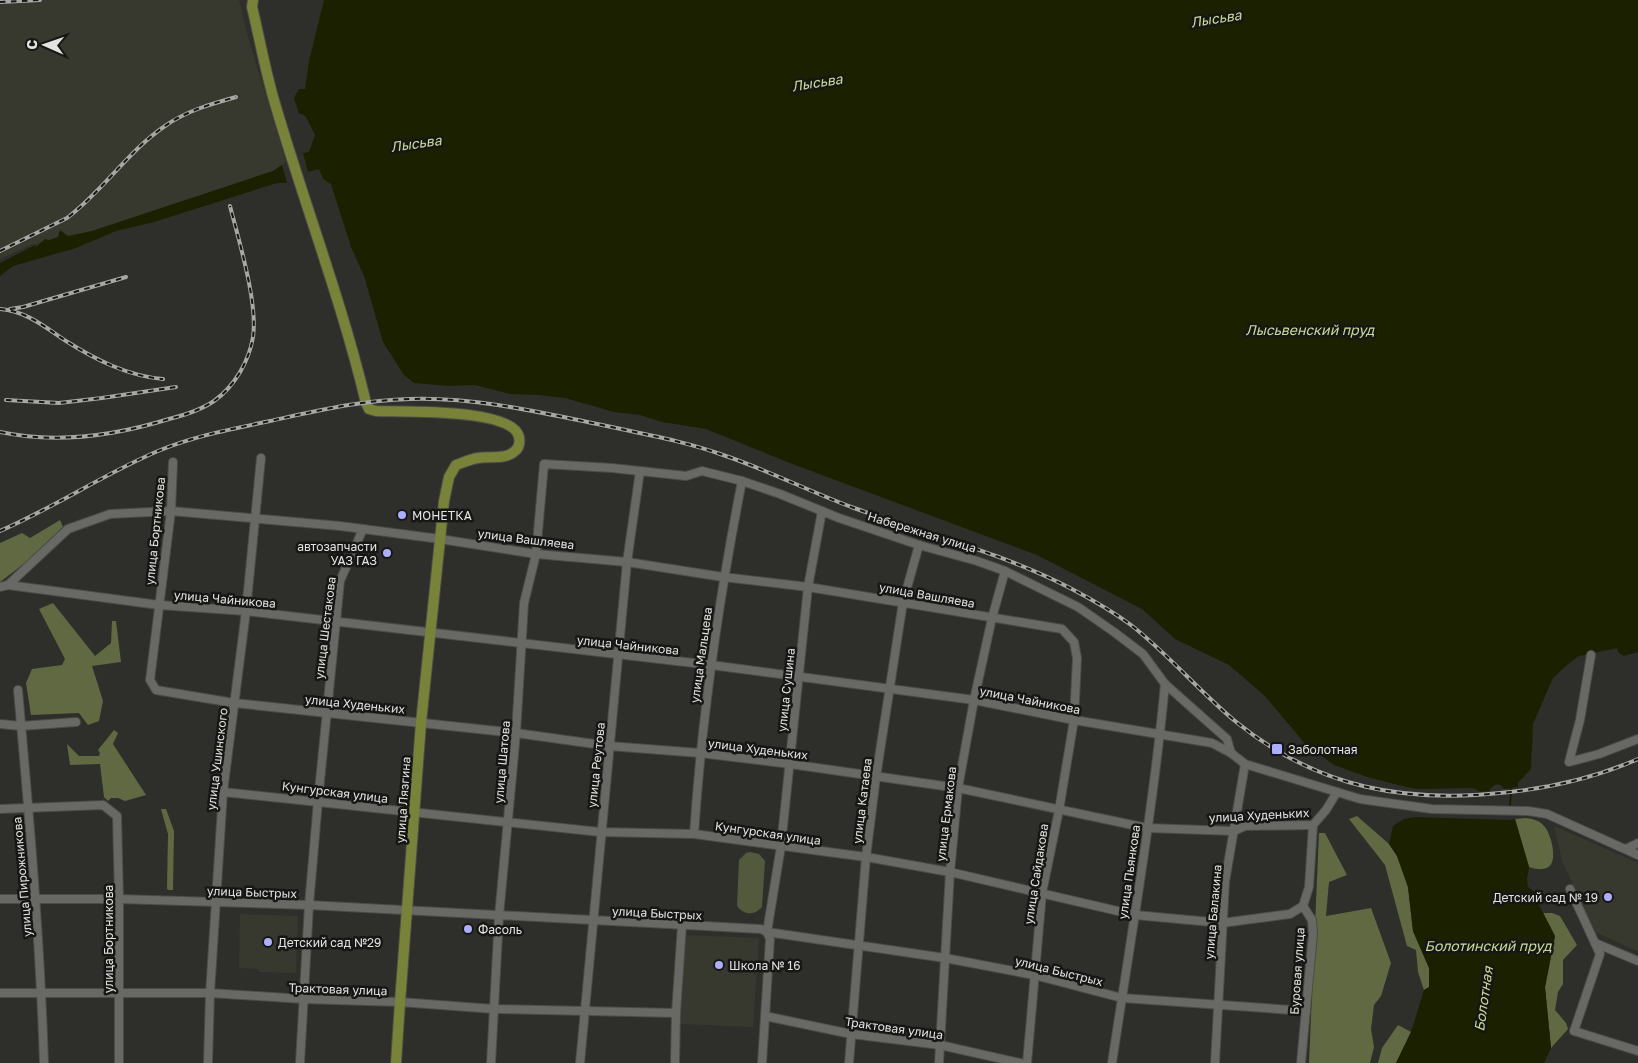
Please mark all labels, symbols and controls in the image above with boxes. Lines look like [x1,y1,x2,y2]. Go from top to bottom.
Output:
water label: Лысьва [1189,5,1244,30]
north arrow [20,20,70,70]
text: С [23,39,40,50]
water label: Лысьва [790,69,845,94]
water label: Лысьва [390,131,444,155]
water label: Лысьвенский пруд [1246,321,1375,338]
street label: улица Бортникова [142,476,168,586]
place label: МОНЕТКА [412,508,472,523]
street label: Набережная улица [866,508,978,556]
marker: МОНЕТКА [396,509,408,521]
street label: улица Вашляева [477,526,575,552]
place label: автозапчасти УАЗ ГАЗ [297,539,377,568]
marker: автозапчасти УАЗ ГАЗ [381,547,393,559]
street label: улица Шестакова [311,576,339,680]
street label: улица Вашляева [878,579,976,611]
street label: улица Чайникова [173,587,277,611]
street label: улица Мальцева [687,606,715,704]
street label: улица Чайникова [576,632,680,658]
street label: улица Сушина [774,647,798,733]
street label: улица Чайникова [978,683,1082,717]
street label: улица Худеньких [304,691,406,717]
street label: улица Ушинского [203,707,231,811]
street label: улица Шатова [491,720,513,804]
street label: улица Реутова [584,721,608,809]
street label: улица Худеньких [707,735,809,763]
marker: Заболотная [1270,742,1284,756]
place label: Заболотная [1288,742,1358,757]
street label: улица Лязгина [392,756,414,844]
street label: улица Катаева [849,757,875,845]
street label: улица Ермакова [933,766,959,862]
street label: Кунгурская улица [281,778,389,806]
street label: улица Худеньких [1208,805,1310,825]
street label: улица Пирожникова [9,816,35,938]
street label: Кунгурская улица [714,818,822,848]
street label: улица Сайдакова [1021,822,1051,926]
street label: улица Пьянкова [1115,824,1143,920]
street label: улица Балакина [1201,864,1225,960]
street label: улица Быстрых [207,883,298,901]
street label: улица Бортникова [101,885,116,993]
place label: Детский сад № 19 [1493,890,1598,905]
marker: Детский сад № 19 [1602,891,1614,903]
street label: улица Быстрых [612,903,703,923]
place label: Фасоль [478,922,522,937]
marker: Фасоль [462,923,474,935]
street label: Буровая улица [1286,927,1308,1015]
place label: Детский сад №29 [278,935,381,950]
marker: Детский сад №29 [262,936,274,948]
water label: Болотинский пруд [1425,937,1552,954]
street label: улица Быстрых [1013,953,1105,989]
place label: Школа № 16 [729,958,800,973]
marker: Школа № 16 [713,959,725,971]
water label: Болотная [1470,964,1496,1033]
street label: Трактовая улица [288,980,388,998]
street label: Трактовая улица [844,1014,944,1042]

